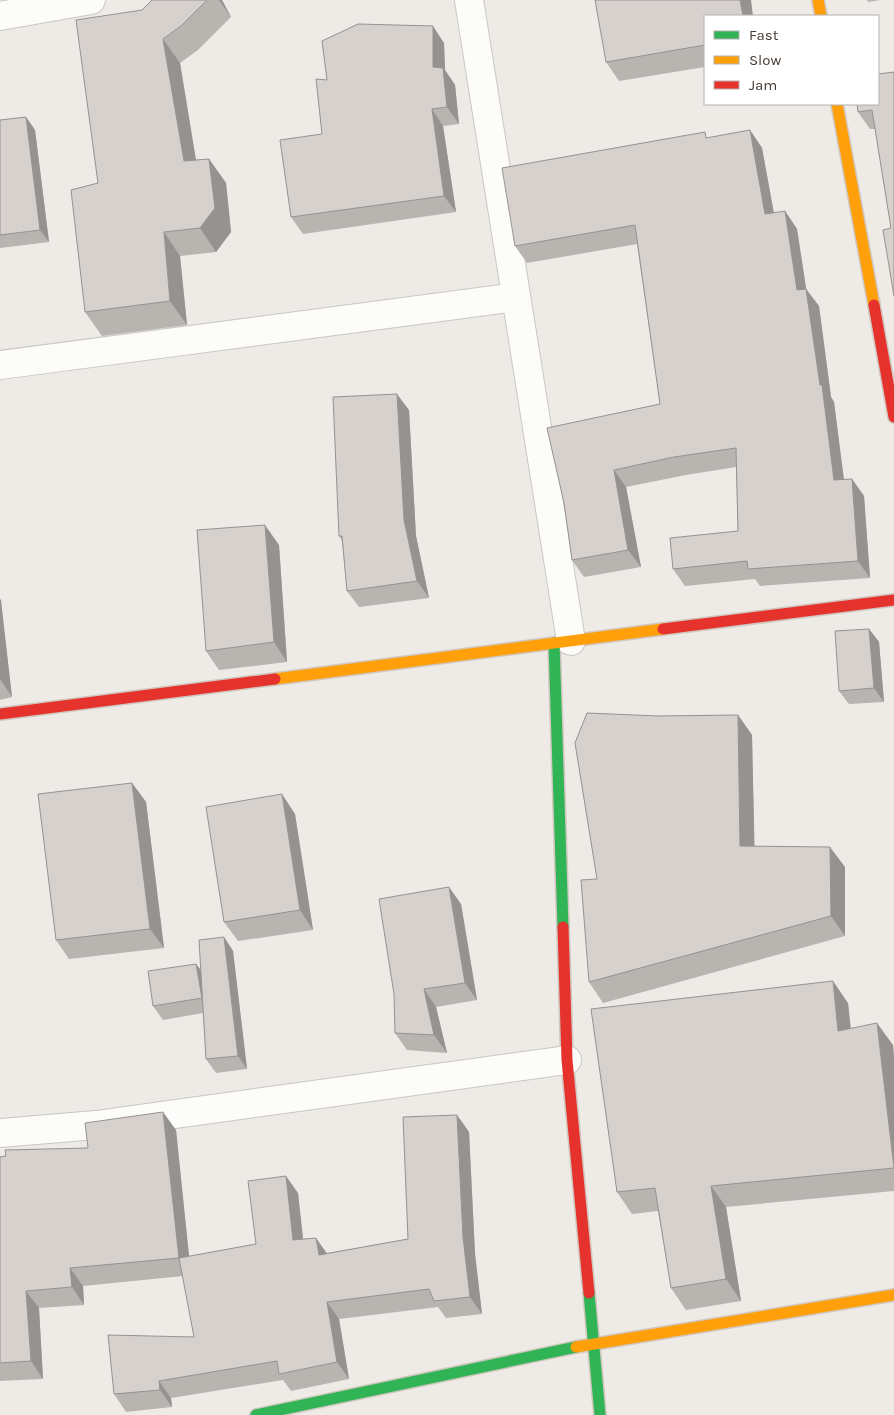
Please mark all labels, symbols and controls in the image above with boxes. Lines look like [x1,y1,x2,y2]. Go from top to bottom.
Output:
legend [704,15,879,105]
text: Fast [749,26,779,44]
text: Slow [749,51,781,69]
text: Jam [749,76,777,94]

